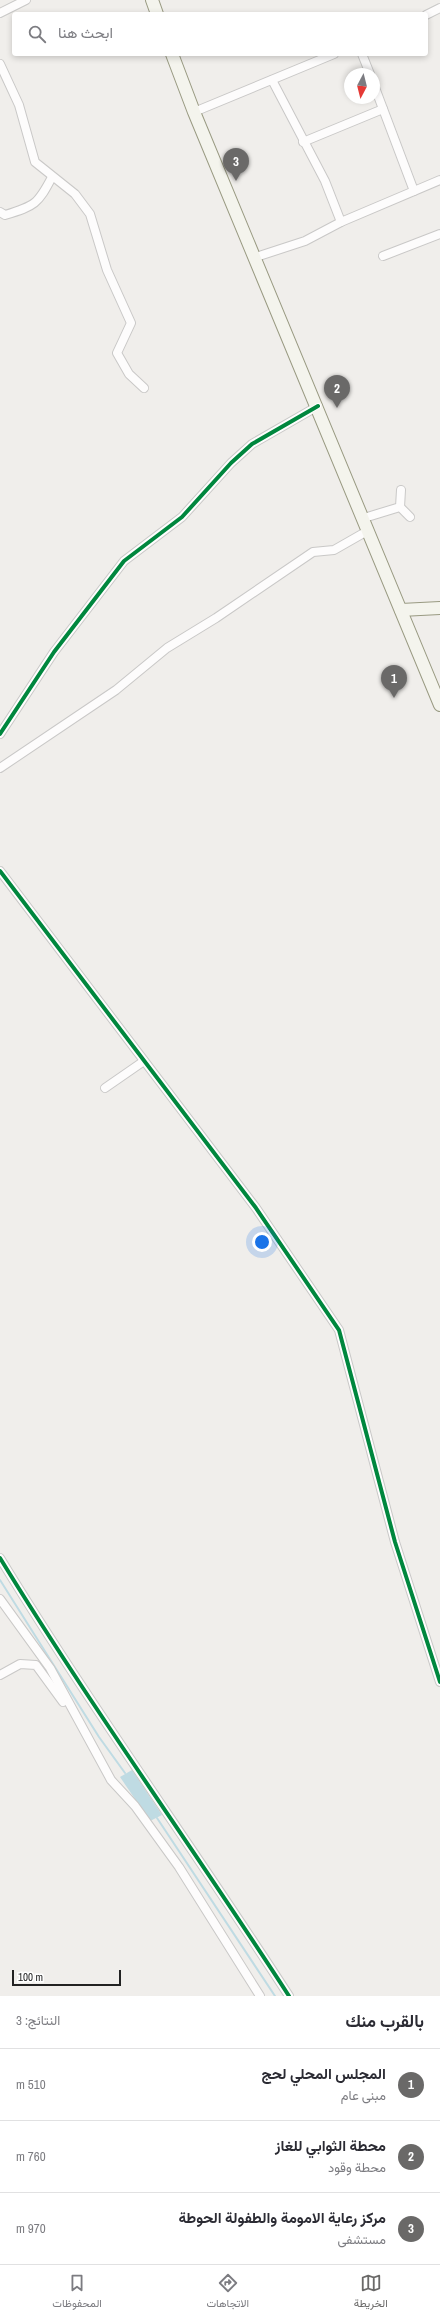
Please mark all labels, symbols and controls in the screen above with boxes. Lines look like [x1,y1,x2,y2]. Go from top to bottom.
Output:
search box [12,12,428,56]
text: ابحث هنا [58,22,113,43]
icon: search [26,23,48,45]
north arrow [344,68,380,104]
pin: 3 [223,148,249,181]
pin: 2 [324,375,350,408]
pin: 1 [381,665,407,698]
your location [252,1232,272,1252]
scale bar [12,1968,121,1987]
text: 100 m [18,1970,43,1984]
text: بالقرب منك [345,2009,424,2032]
text: النتائج: 3 [16,2012,60,2029]
text: المجلس المحلي لحج [261,2063,386,2084]
text: 510 m [16,2076,46,2093]
text: 1 [408,2076,414,2093]
text: مبنى عام [341,2087,386,2104]
text: محطة الثوابي للغاز [275,2135,386,2156]
text: 760 m [16,2148,46,2165]
text: 2 [408,2148,414,2165]
text: محطة وقود [328,2159,386,2176]
text: مركز رعاية الامومة والطفولة الحوطة [178,2207,386,2228]
text: 970 m [16,2220,46,2237]
text: 3 [408,2220,414,2237]
text: مستشفى [338,2231,386,2248]
tab: المحفوظات [52,2272,102,2313]
tab: الاتجاهات [206,2272,249,2313]
tab: الخريطة [354,2272,388,2313]

